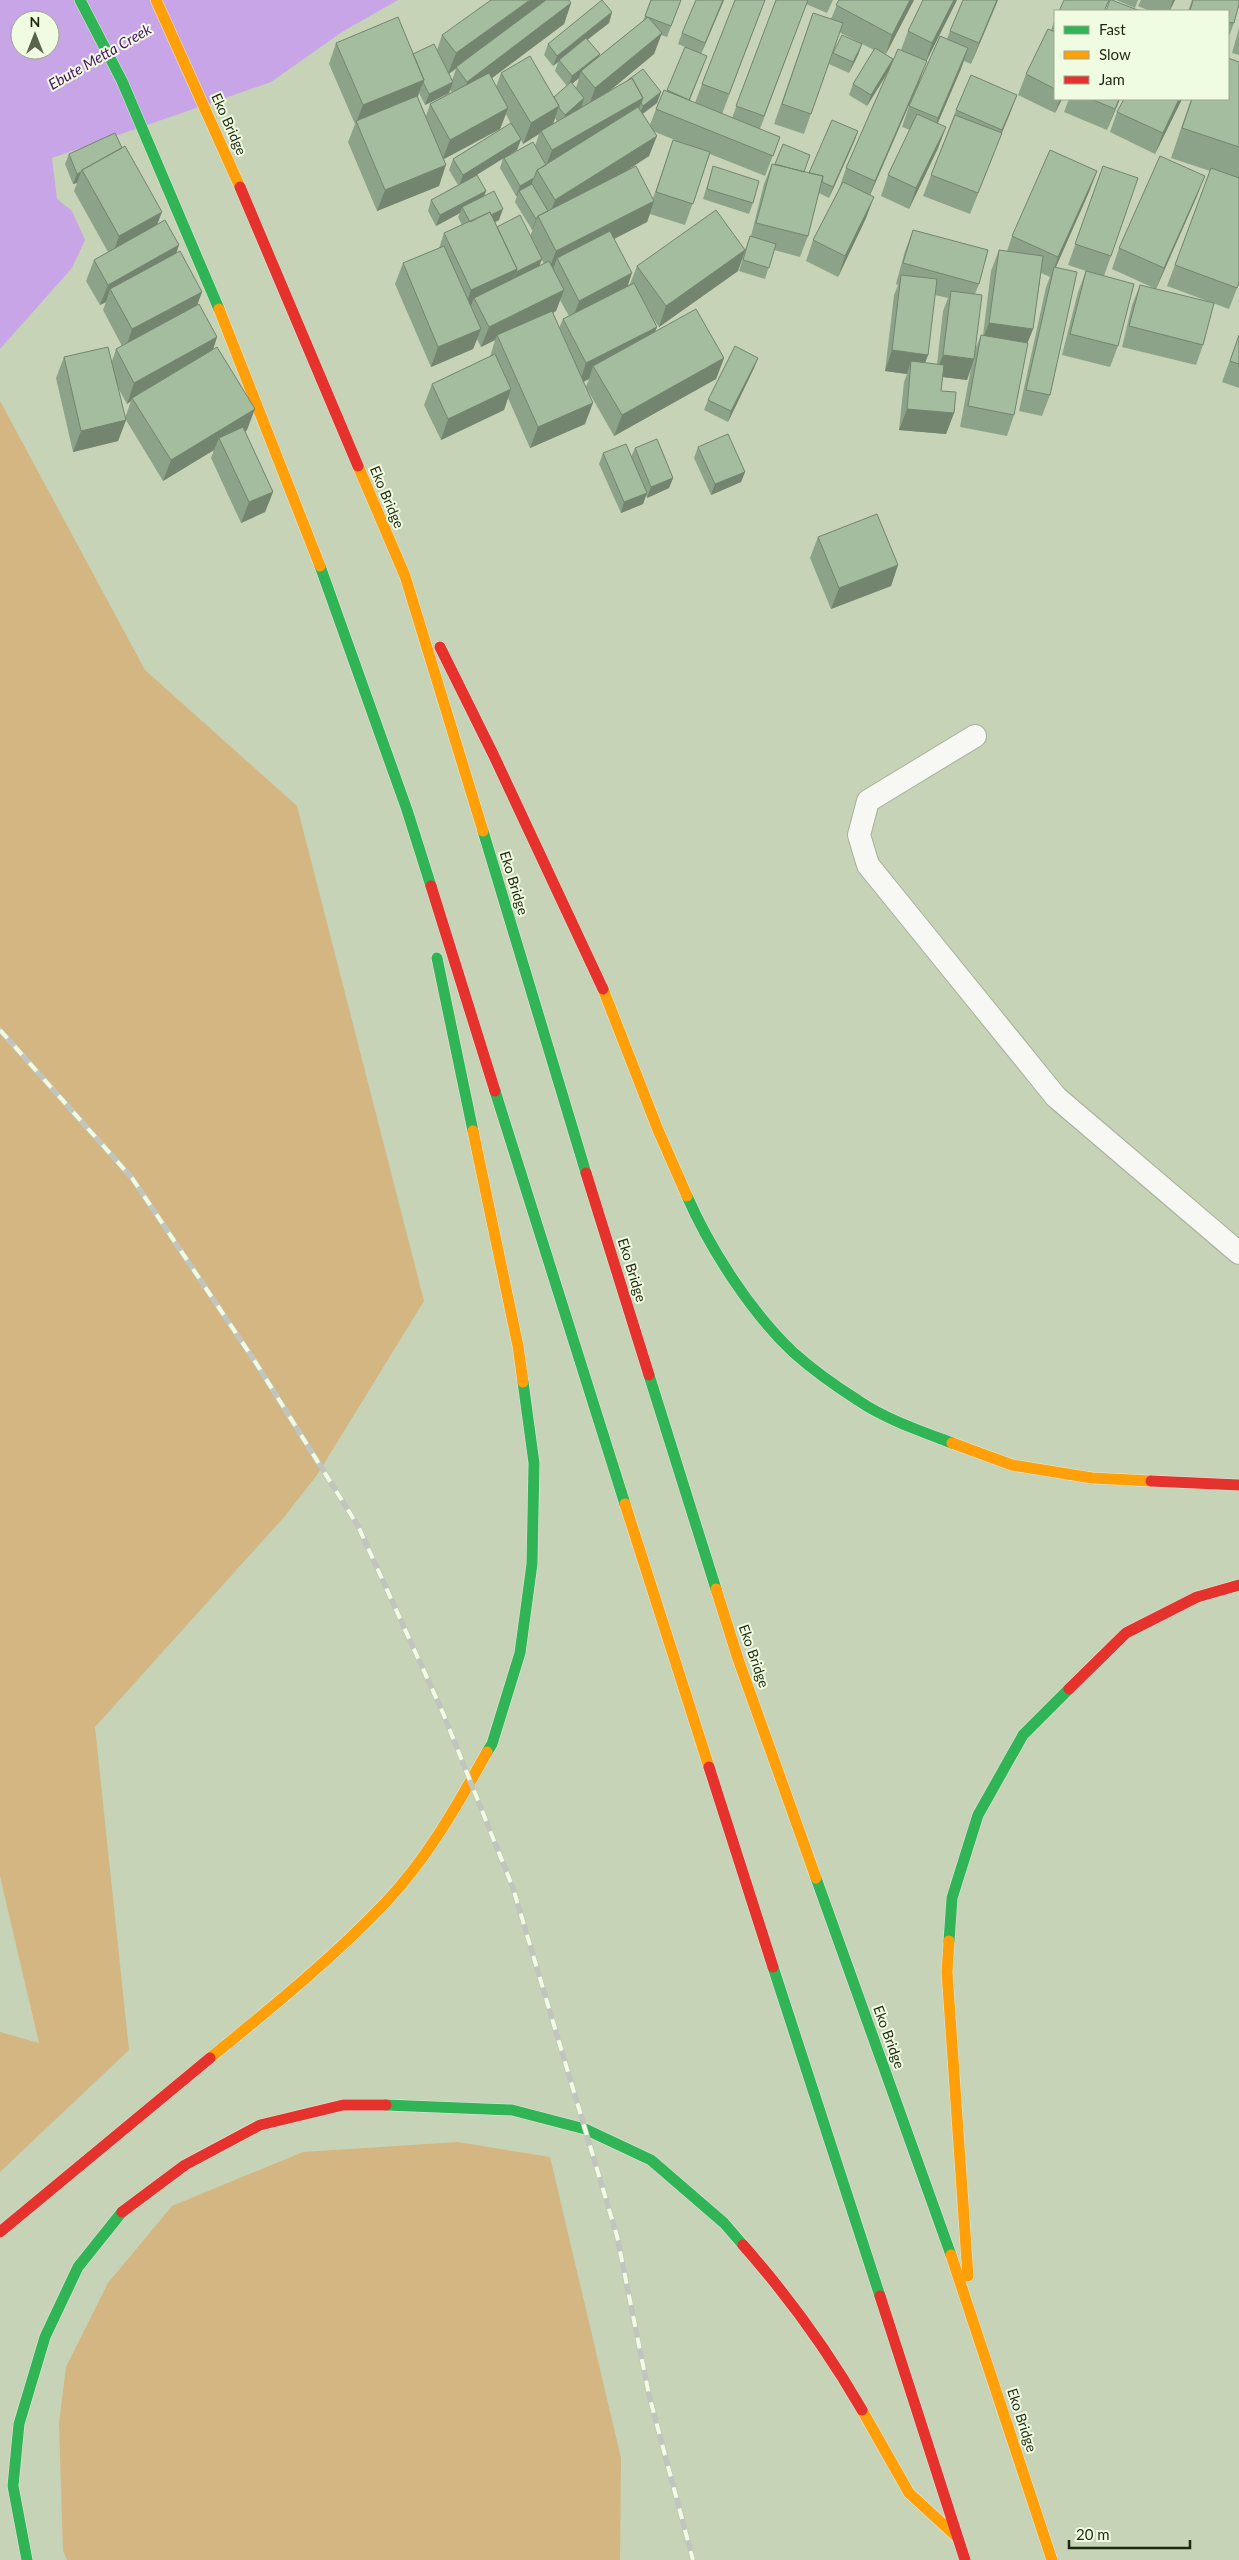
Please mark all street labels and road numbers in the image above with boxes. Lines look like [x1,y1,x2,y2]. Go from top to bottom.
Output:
street label: Eko Bridge [208,90,251,157]
street label: Eko Bridge [367,463,408,531]
street label: Eko Bridge [497,849,532,917]
street label: Eko Bridge [615,1236,650,1304]
street label: Eko Bridge [736,1622,773,1690]
street label: Eko Bridge [870,2003,909,2071]
street label: Eko Bridge [1004,2386,1041,2454]

